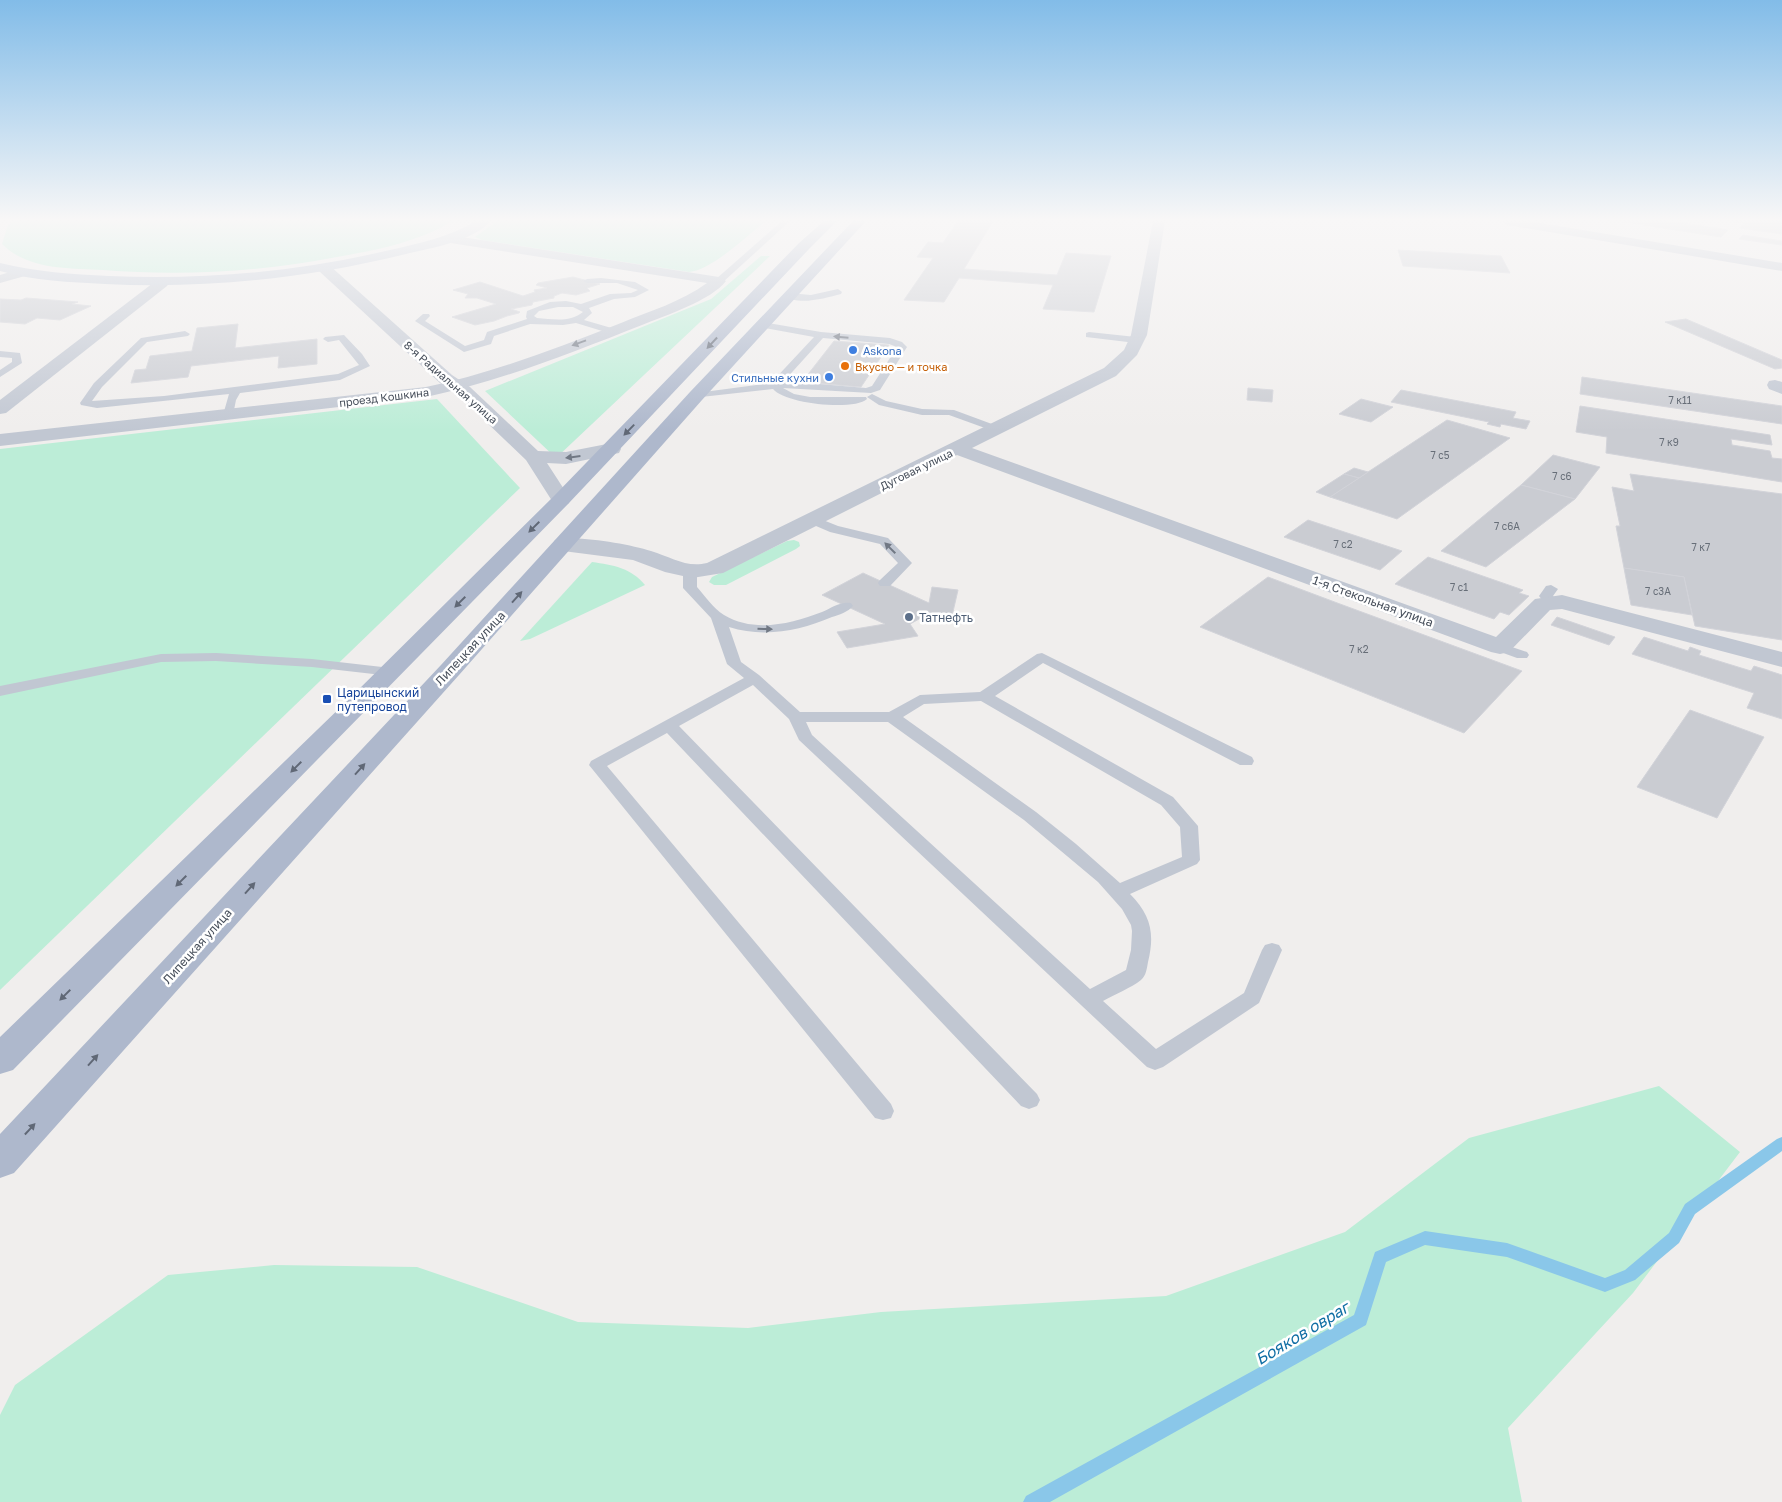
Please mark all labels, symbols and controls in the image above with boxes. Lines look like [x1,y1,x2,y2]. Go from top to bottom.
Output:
one-way arrow [833,332,849,340]
one-way arrow [706,337,718,349]
street label: 8-я Радиальная улица [402,338,500,426]
one-way arrow [572,340,587,347]
marker: Askona [847,344,859,356]
place label: Askona [863,344,902,357]
marker: Вкусно — и точка [839,360,851,372]
place label: Вкусно — и точка [855,360,947,373]
place label: Стильные кухни [731,371,819,384]
marker: Стильные кухни [823,371,835,383]
street label: проезд Кошкина [338,385,430,409]
house number: 7 к11 [1668,394,1692,406]
one-way arrow [623,424,635,436]
house number: 7 к9 [1659,436,1679,448]
street label: Дуговая улица [878,446,954,492]
house number: 7 с5 [1430,449,1450,461]
one-way arrow [564,453,580,461]
house number: 7 с6 [1552,470,1572,482]
house number: 7 с6А [1494,520,1520,532]
one-way arrow [528,521,540,533]
house number: 7 с2 [1333,538,1353,550]
house number: 7 к7 [1692,541,1710,553]
one-way arrow [884,542,896,554]
street label: 1-я Стекольная улица [1311,572,1435,630]
house number: 7 с1 [1450,581,1468,593]
house number: 7 с3А [1645,585,1671,597]
one-way arrow [511,592,523,604]
one-way arrow [454,596,466,608]
street label: Липецкая улица [432,608,508,688]
place label: Татнефть [919,610,973,625]
marker: Татнефть [903,611,915,623]
one-way arrow [757,625,773,633]
house number: 7 к2 [1349,643,1369,655]
place label: Царицынский путепровод [337,685,419,714]
marker: Царицынский путепровод [321,693,333,705]
one-way arrow [291,761,303,773]
one-way arrow [354,763,366,775]
one-way arrow [175,875,187,887]
one-way arrow [244,883,256,895]
street label: Липецкая улица [159,905,235,987]
one-way arrow [60,989,72,1001]
one-way arrow [87,1054,99,1066]
one-way arrow [24,1123,36,1135]
water label: Бояков овраг [1252,1296,1355,1369]

